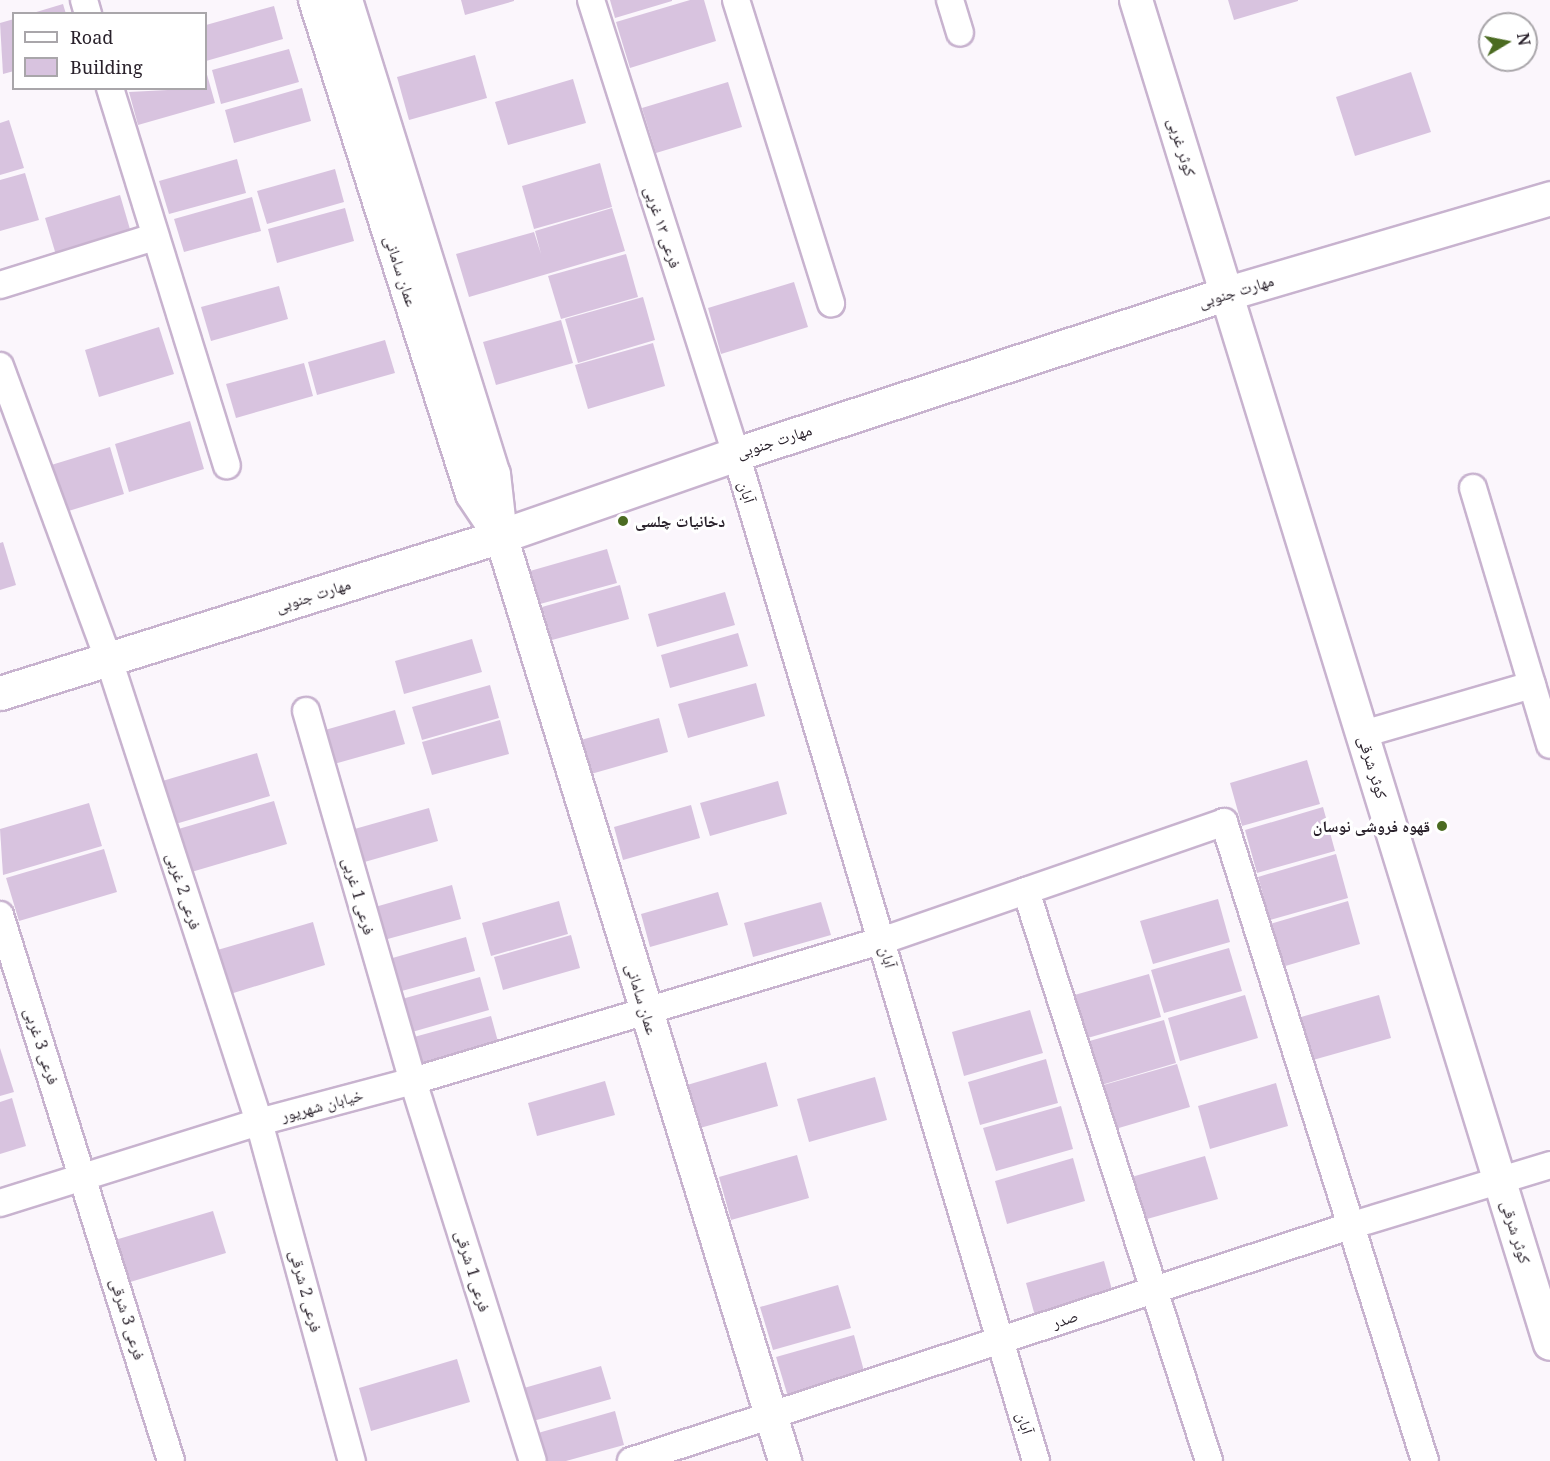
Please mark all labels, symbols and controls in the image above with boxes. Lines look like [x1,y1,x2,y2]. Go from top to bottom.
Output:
legend [12,12,207,90]
north arrow [1478,12,1538,72]
text: Road [70,25,113,49]
text: N [1512,31,1536,47]
text: Building [70,55,143,79]
street label: کوثر غربی [1164,115,1200,179]
street label: فرعی ۱۳ غربی [641,184,685,270]
street label: عمان سامانی [381,233,421,309]
street label: مهارت جنوبی [1196,270,1276,312]
street label: مهارت جنوبی [734,420,814,462]
street label: آبان [735,479,759,505]
place label: دخانیات چلسی [635,511,725,531]
marker: دخانیات چلسی [616,514,630,528]
street label: مهارت جنوبی [273,574,353,616]
street label: کوثر شرقی [1354,733,1392,801]
place label: قهوه فروشی نوسان [1313,816,1430,836]
marker: قهوه فروشی نوسان [1435,819,1449,833]
street label: فرعی 2 غربی [163,850,205,932]
street label: فرعی 1 غربی [339,855,379,937]
street label: آبان [876,944,900,970]
street label: عمان سامانی [622,961,662,1037]
street label: فرعی 3 غربی [21,1005,63,1087]
street label: خیابان شهریور [279,1085,365,1125]
street label: کوثر شرقی [1497,1198,1535,1266]
street label: فرعی 1 شرقی [452,1228,494,1314]
street label: فرعی 2 شرقی [286,1248,326,1334]
street label: فرعی 3 شرقی [107,1276,149,1362]
street label: صدر [1050,1306,1080,1332]
street label: آبان [1013,1410,1037,1436]

